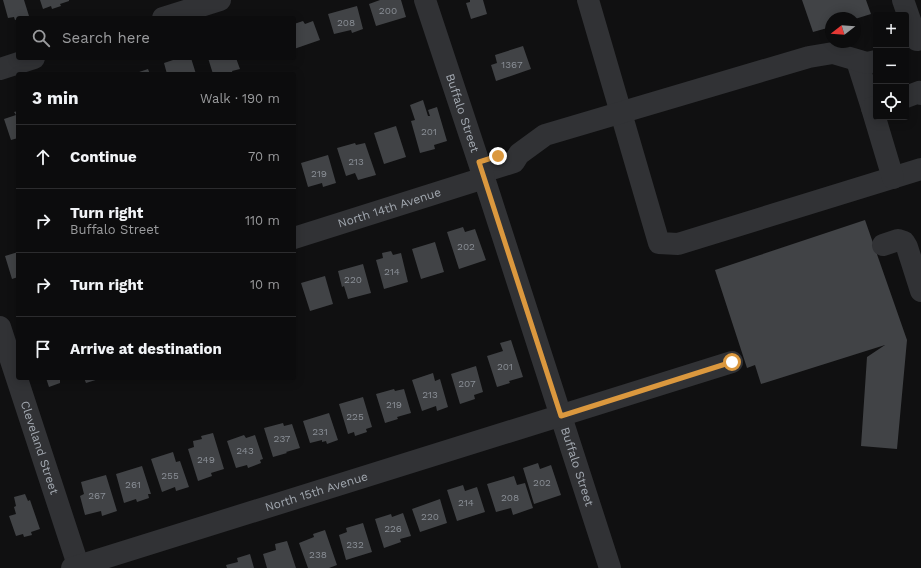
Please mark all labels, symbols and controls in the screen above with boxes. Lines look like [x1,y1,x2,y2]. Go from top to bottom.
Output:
house number: 200 [379,5,397,16]
north arrow [825,12,861,48]
map controls [873,12,909,120]
button: + [873,12,909,48]
search box [16,16,296,60]
house number: 208 [337,17,355,28]
icon: search [30,27,52,49]
text: Search here [62,29,150,47]
button: − [873,48,909,84]
house number: 1367 [501,59,523,70]
street label: Buffalo Street [443,72,482,154]
button: locate [873,84,909,120]
text: 3 min [32,88,78,108]
text: Walk · 190 m [200,91,280,106]
house number: 201 [421,126,437,137]
icon: ahead [32,146,54,168]
route end [489,147,507,165]
text: Continue [70,148,137,166]
text: 70 m [248,149,280,164]
house number: 213 [348,156,364,167]
house number: 219 [311,168,327,179]
street label: North 14th Avenue [336,185,443,231]
text: Turn right [70,204,143,222]
icon: right [32,210,54,232]
text: 110 m [245,213,280,228]
text: Buffalo Street [70,222,159,237]
house number: 202 [457,241,475,252]
house number: 214 [384,266,400,277]
icon: right [32,274,54,296]
house number: 220 [344,274,362,285]
text: Turn right [70,276,143,294]
text: 10 m [250,277,280,292]
icon: arrive [32,338,54,360]
text: Arrive at destination [70,340,222,358]
route start [723,353,741,371]
house number: 201 [497,361,513,372]
house number: 207 [458,378,476,389]
house number: 213 [422,389,438,400]
street label: Cleveland Street [18,399,61,496]
house number: 219 [386,399,402,410]
house number: 225 [346,411,364,422]
street label: Buffalo Street [558,425,597,508]
house number: 231 [312,426,328,437]
house number: 237 [274,433,291,444]
house number: 243 [236,445,254,456]
house number: 249 [197,454,215,465]
street label: North 15th Avenue [263,469,370,514]
house number: 255 [161,470,179,481]
house number: 202 [533,477,551,488]
house number: 261 [125,479,141,490]
house number: 267 [88,490,106,501]
house number: 208 [501,492,519,503]
house number: 214 [458,497,474,508]
house number: 220 [421,511,439,522]
house number: 226 [384,523,402,534]
house number: 232 [346,539,364,550]
house number: 238 [309,549,327,560]

